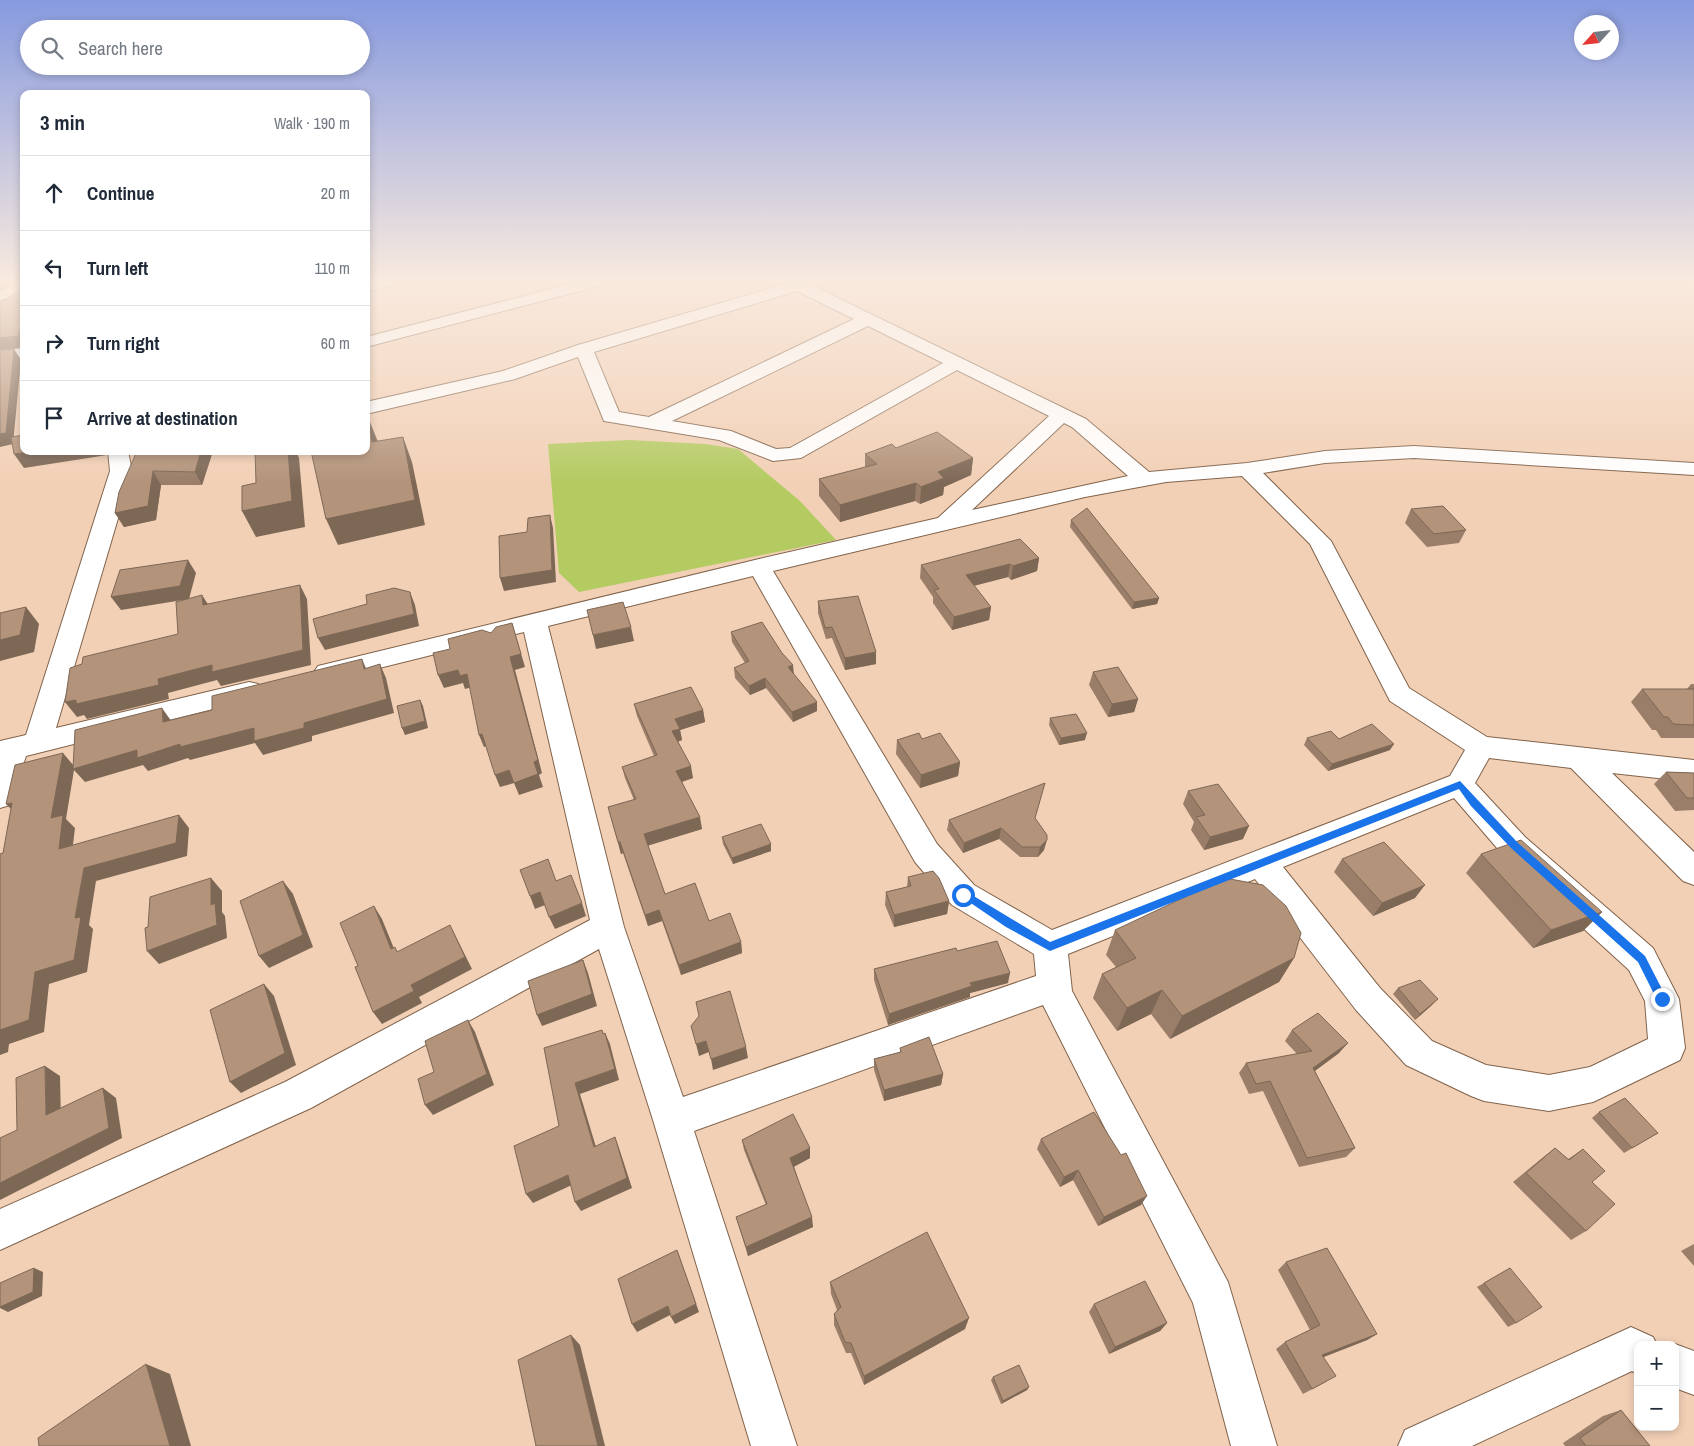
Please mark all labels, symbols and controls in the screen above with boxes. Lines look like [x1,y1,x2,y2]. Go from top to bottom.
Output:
north arrow [1574,15,1619,60]
search box [20,20,370,75]
icon: search [38,34,66,62]
text: Search here [78,35,163,61]
text: 3 min [40,108,85,137]
text: Walk · 190 m [274,112,350,134]
icon: ahead [40,179,68,207]
text: Continue [87,180,155,206]
text: 20 m [321,182,350,204]
icon: left [40,254,68,282]
text: Turn left [87,255,148,281]
text: 110 m [314,257,350,279]
icon: right [40,329,68,357]
text: Turn right [87,330,159,356]
text: 60 m [321,332,350,354]
icon: arrive [40,404,68,432]
text: Arrive at destination [87,405,238,431]
route start [952,884,975,907]
route end [1651,988,1674,1011]
map controls [1634,1341,1679,1431]
button: + [1634,1341,1679,1386]
button: − [1634,1386,1679,1431]

